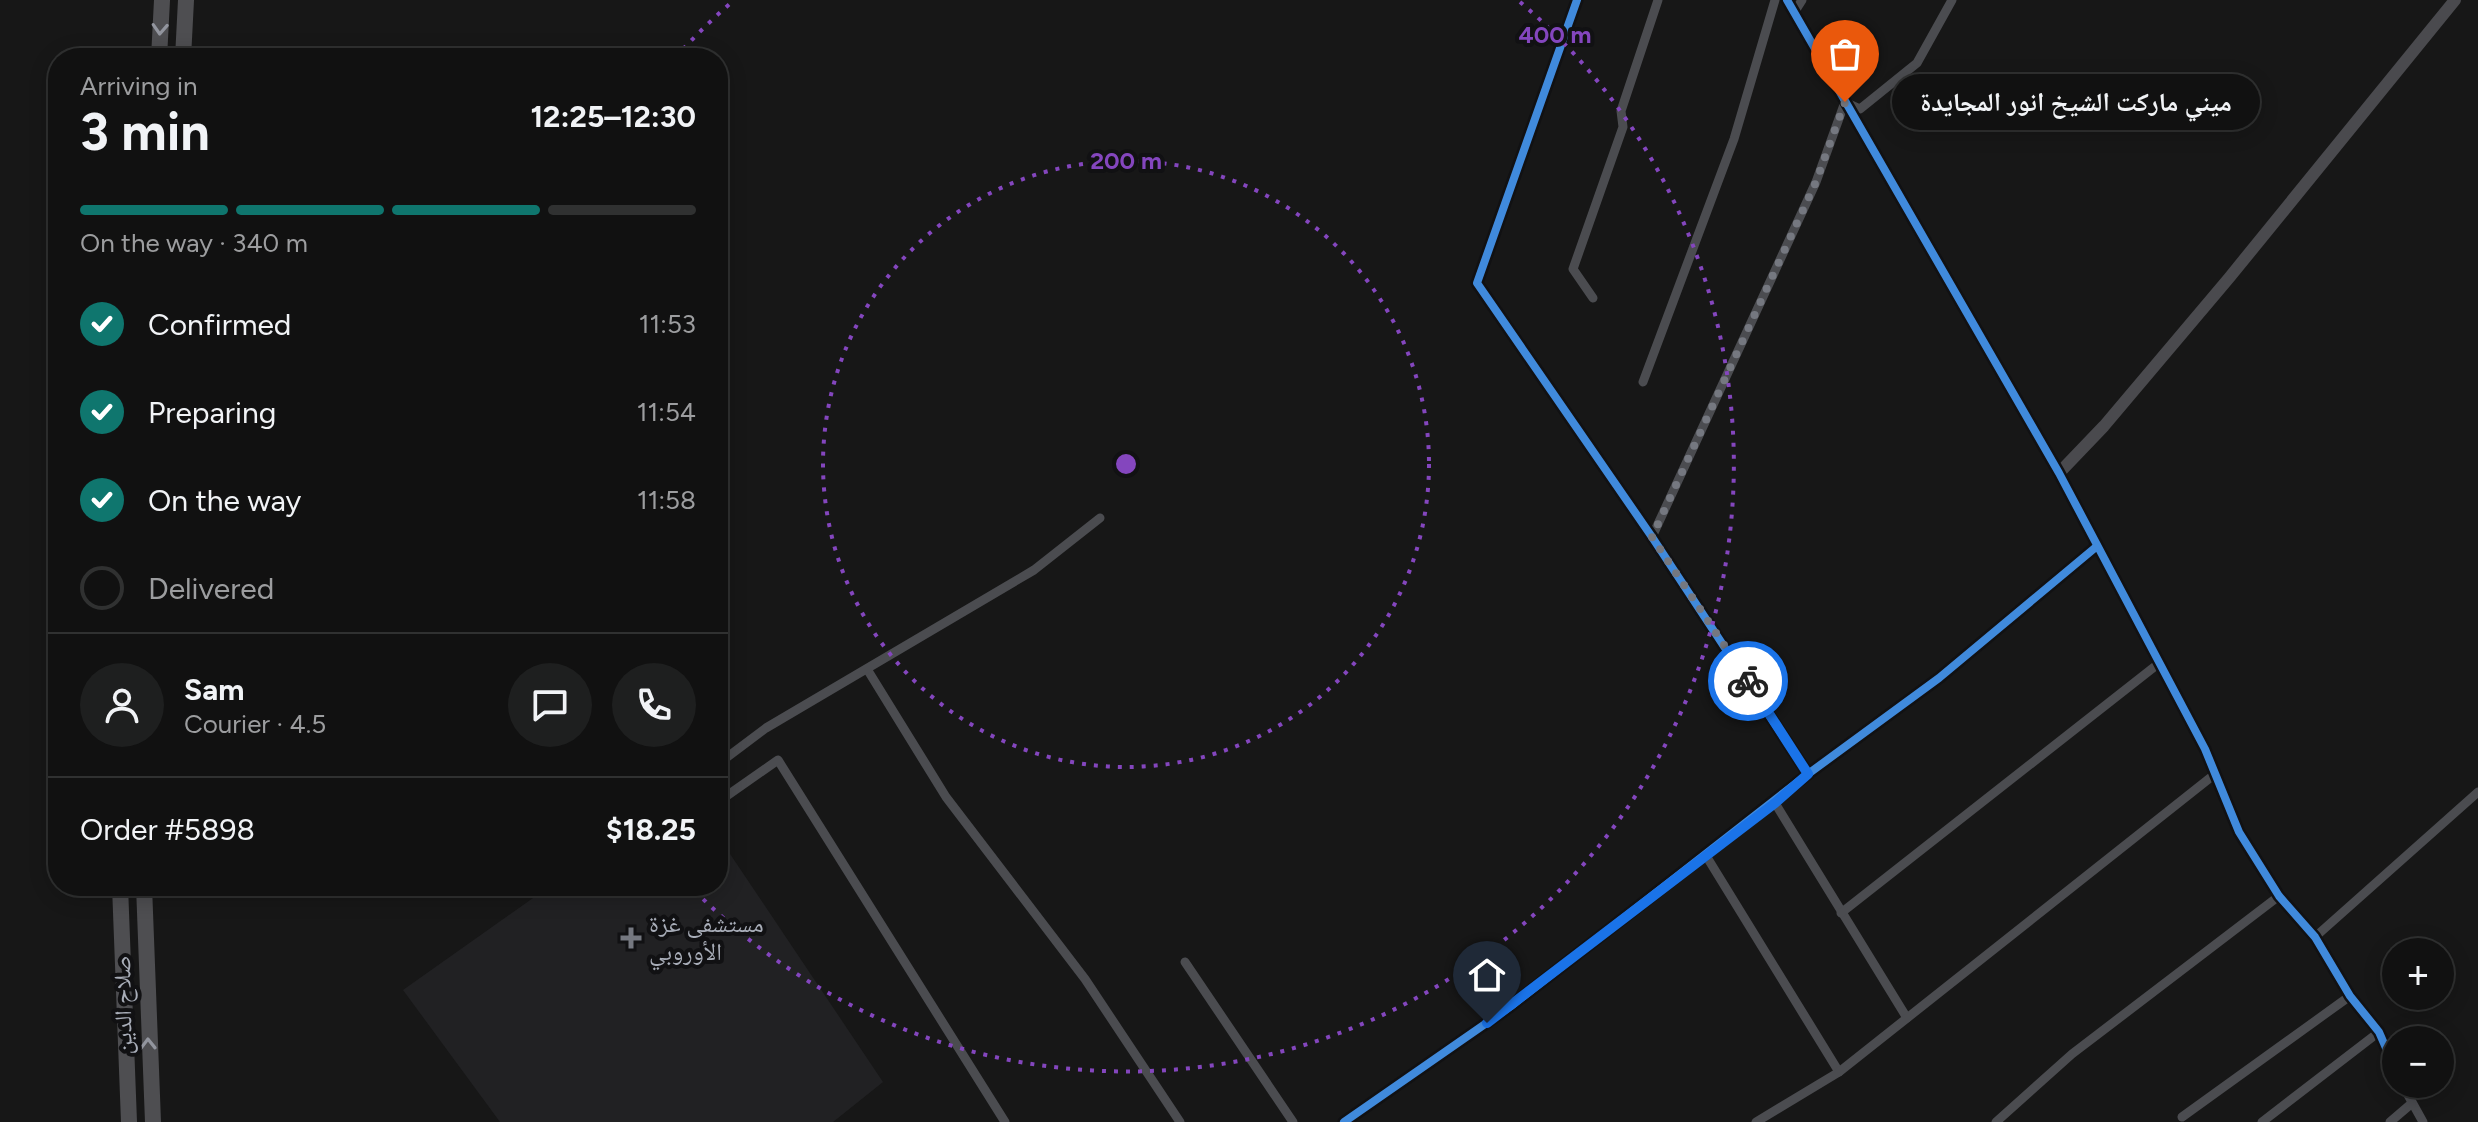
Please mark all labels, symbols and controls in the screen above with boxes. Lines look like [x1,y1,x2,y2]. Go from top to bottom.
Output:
text: 400 m [1519,20,1591,49]
pin [1811,20,1879,102]
one-way arrow [152,23,169,36]
icon: bag [1823,32,1867,76]
text: Arriving in [80,70,198,102]
callout: ميني ماركت الشيخ انور المجايدة [1893,74,2261,130]
text: ميني ماركت الشيخ انور المجايدة [1920,86,2232,118]
text: 12:25–12:30 [530,98,696,135]
text: 3 min [80,101,210,163]
text: 200 m [1090,146,1162,175]
text: On the way · 340 m [80,227,308,259]
icon: check [80,302,124,346]
text: Confirmed [148,306,291,343]
text: 11:53 [639,308,696,340]
icon: check [80,390,124,434]
text: Preparing [148,394,276,431]
text: 11:54 [637,396,696,428]
centre of rings [1112,450,1140,478]
icon: check [80,478,124,522]
text: On the way [148,482,301,519]
text: 11:58 [637,484,696,516]
text: Delivered [148,570,274,607]
courier [1708,641,1788,721]
icon: bike [1726,659,1770,703]
button: person [80,663,164,747]
button: chat [508,663,592,747]
button: phone [612,663,696,747]
text: Sam [184,671,244,708]
text: Courier · 4.5 [184,708,326,740]
text: Order #5898 [80,811,255,848]
text: $18.25 [606,811,696,848]
place label: مستشفى غزة الأوروبي [649,909,764,971]
marker: مستشفى غزة الأوروبي [620,927,642,949]
map controls [2382,938,2454,1098]
button: + [2382,938,2454,1010]
pin [1453,941,1521,1023]
icon: home [1465,953,1509,997]
street label: صلاح الدين [107,955,139,1055]
button: − [2382,1026,2454,1098]
one-way arrow [139,1037,157,1050]

